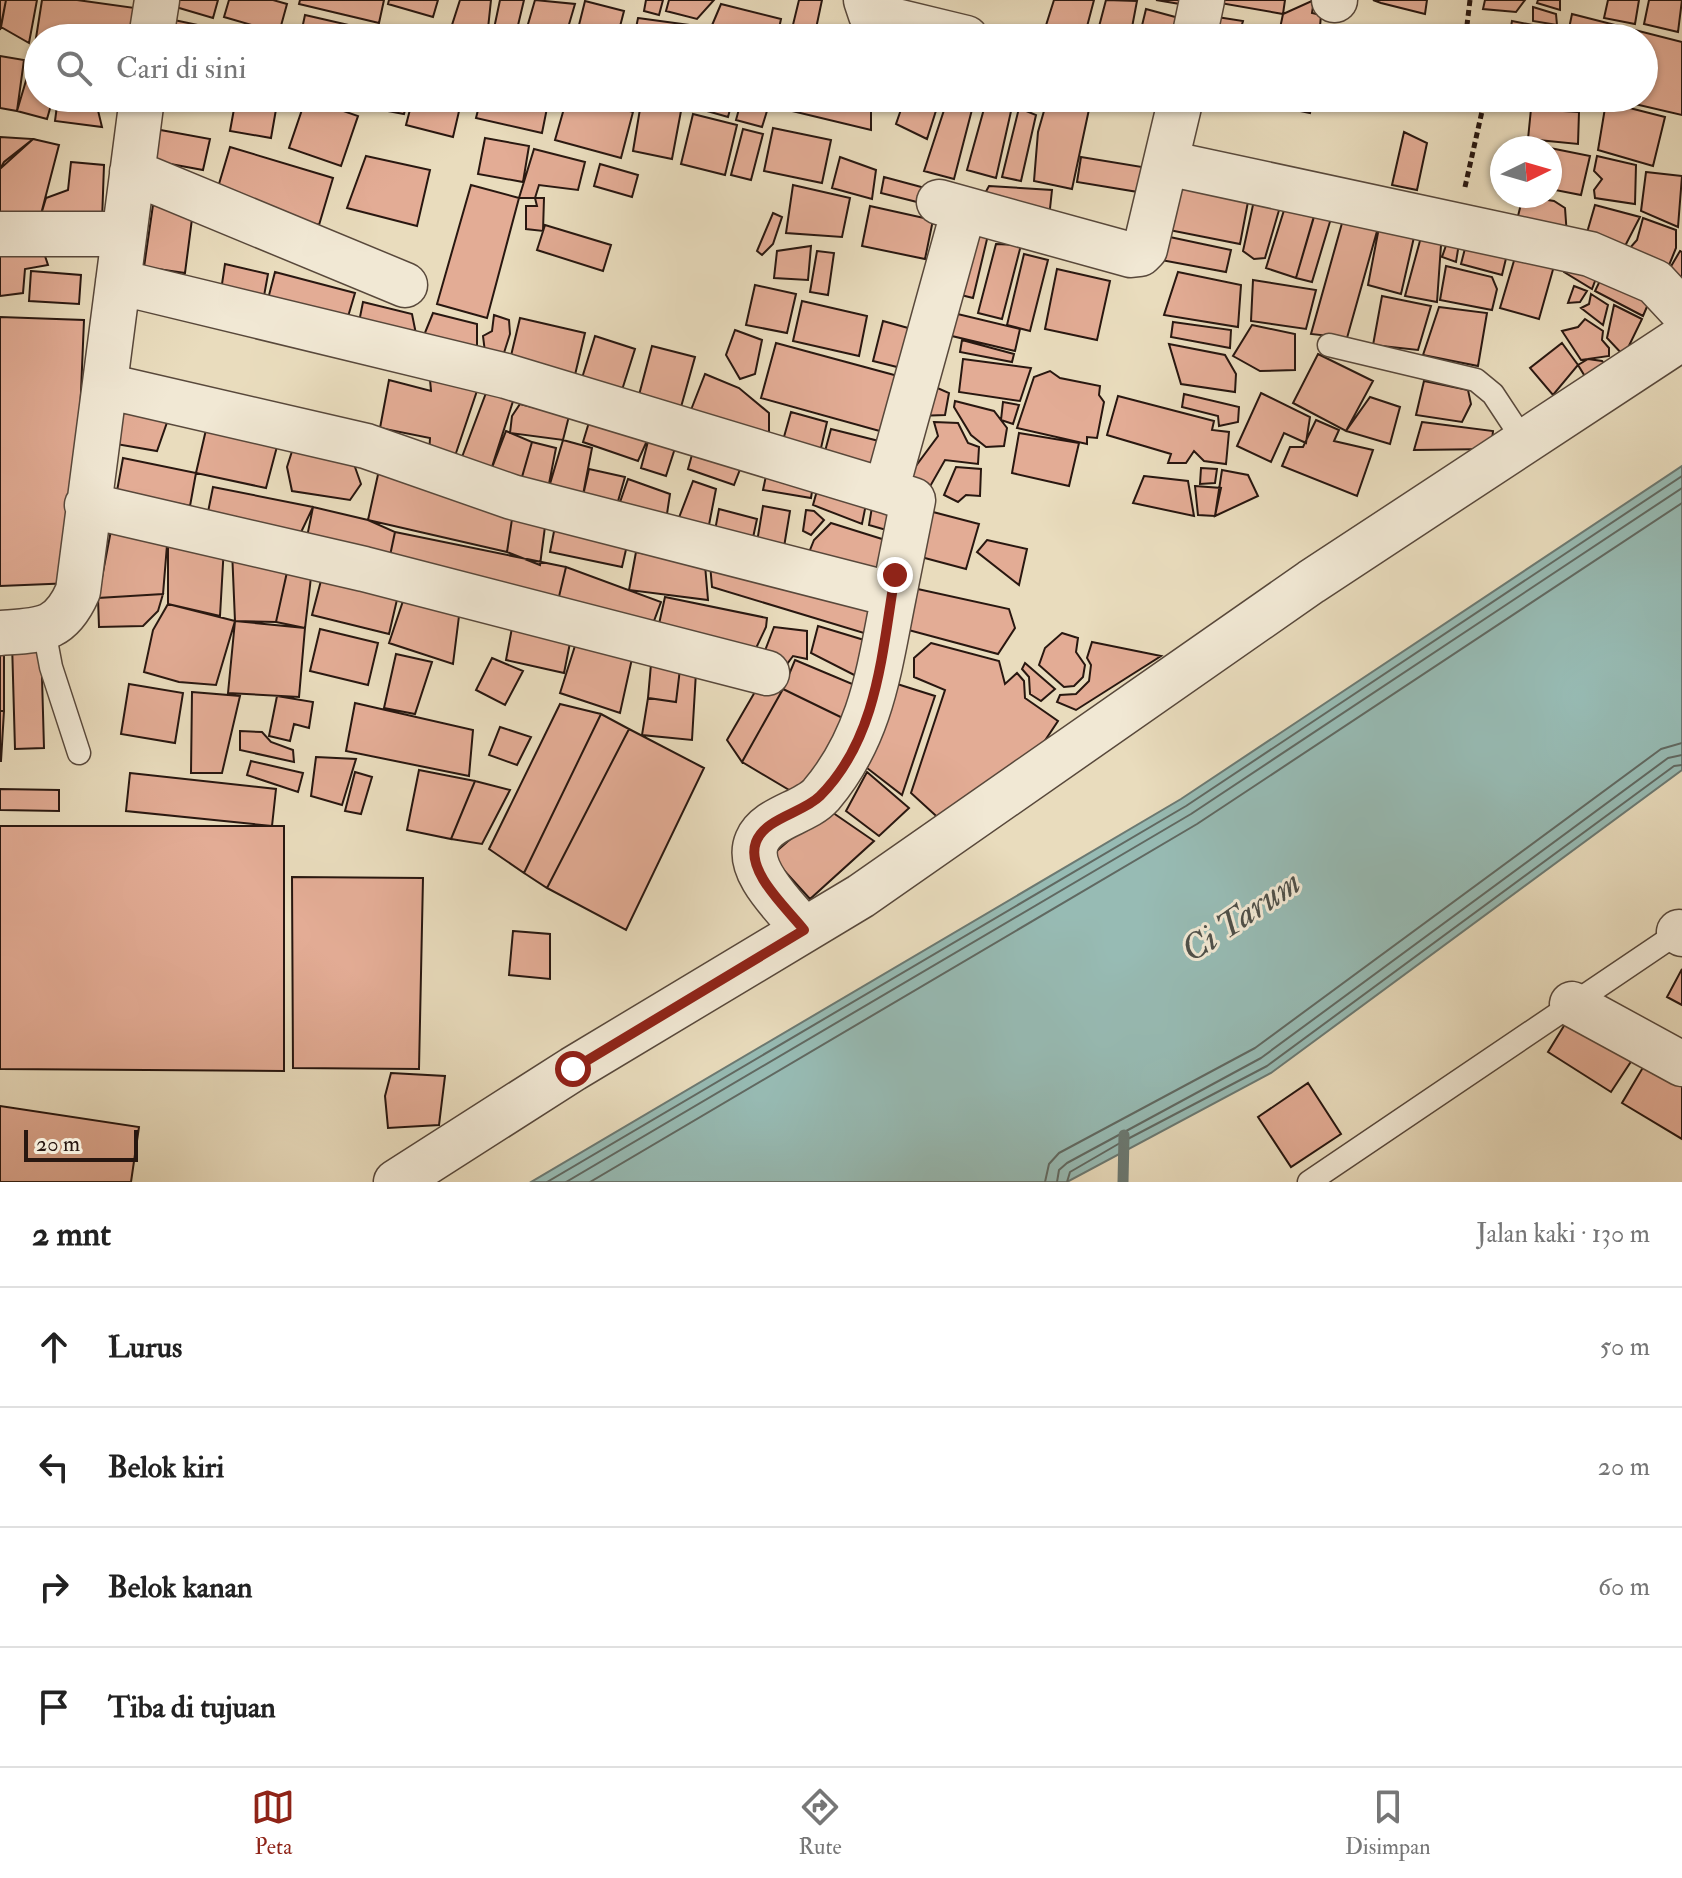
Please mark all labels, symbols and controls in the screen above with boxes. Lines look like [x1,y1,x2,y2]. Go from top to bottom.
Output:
search box [24,24,1658,112]
icon: search [52,46,96,90]
text: Cari di sini [116,50,246,87]
north arrow [1490,136,1562,208]
route end [877,557,913,593]
water label: Ci Tarum [1173,860,1309,972]
route start [555,1051,591,1087]
scale bar [24,1126,138,1162]
text: 20 m [36,1130,80,1158]
text: 2 mnt [32,1213,111,1256]
text: Jalan kaki · 130 m [1477,1218,1650,1250]
icon: ahead [32,1325,76,1369]
text: Lurus [108,1329,182,1366]
text: 50 m [1600,1331,1650,1363]
icon: left [32,1445,76,1489]
text: Belok kiri [108,1449,224,1486]
text: 20 m [1598,1451,1650,1483]
icon: right [32,1565,76,1609]
text: Belok kanan [108,1569,252,1606]
text: 60 m [1598,1571,1650,1603]
icon: arrive [32,1685,76,1729]
text: Tiba di tujuan [108,1689,276,1726]
tab: Peta [251,1785,295,1861]
tab: Rute [798,1785,842,1861]
tab: Disimpan [1345,1785,1431,1861]

